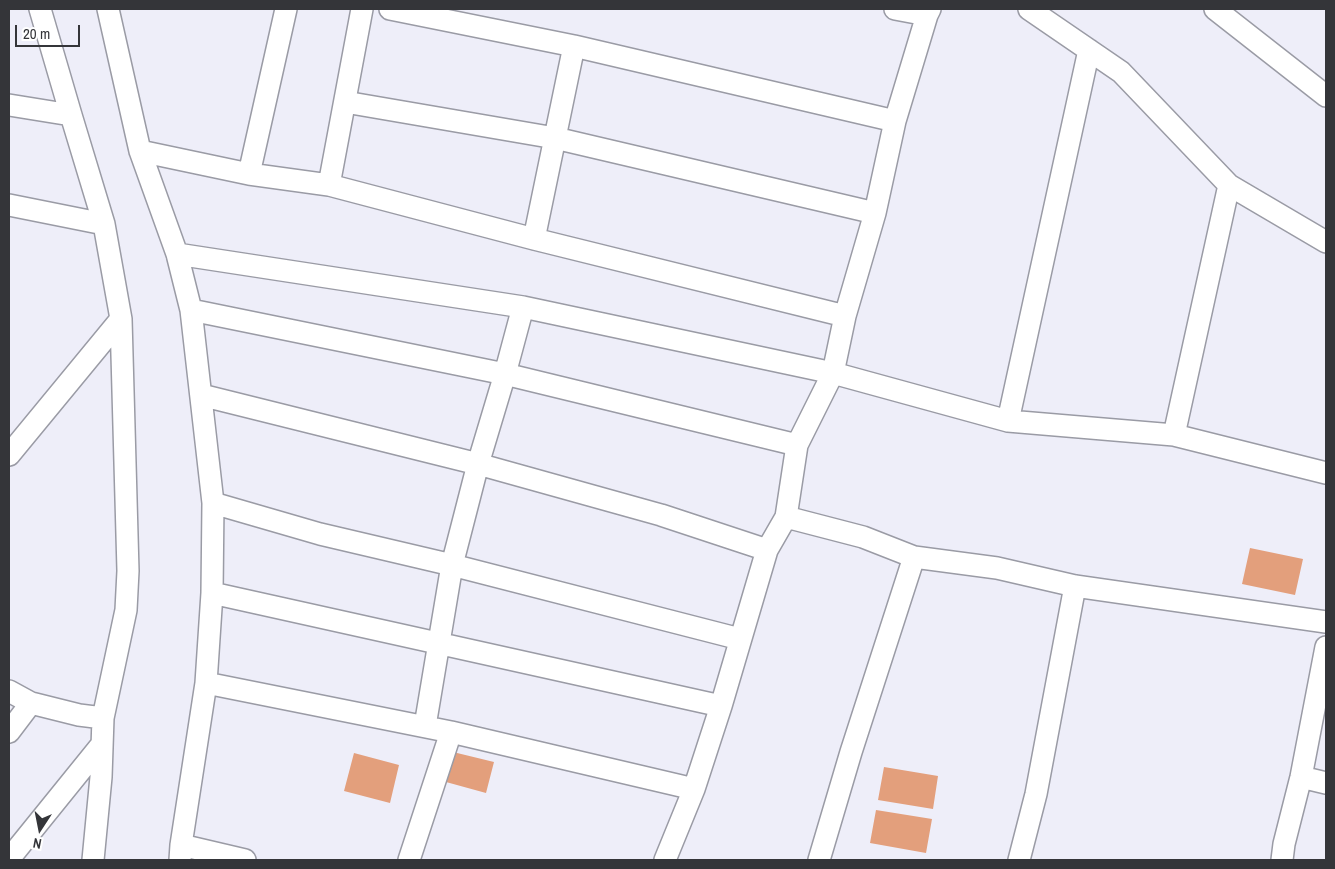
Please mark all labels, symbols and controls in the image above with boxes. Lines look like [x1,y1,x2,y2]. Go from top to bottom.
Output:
scale bar [18,15,82,47]
text: 20 m [23,23,50,44]
north arrow [15,804,65,854]
text: N [31,834,43,853]

